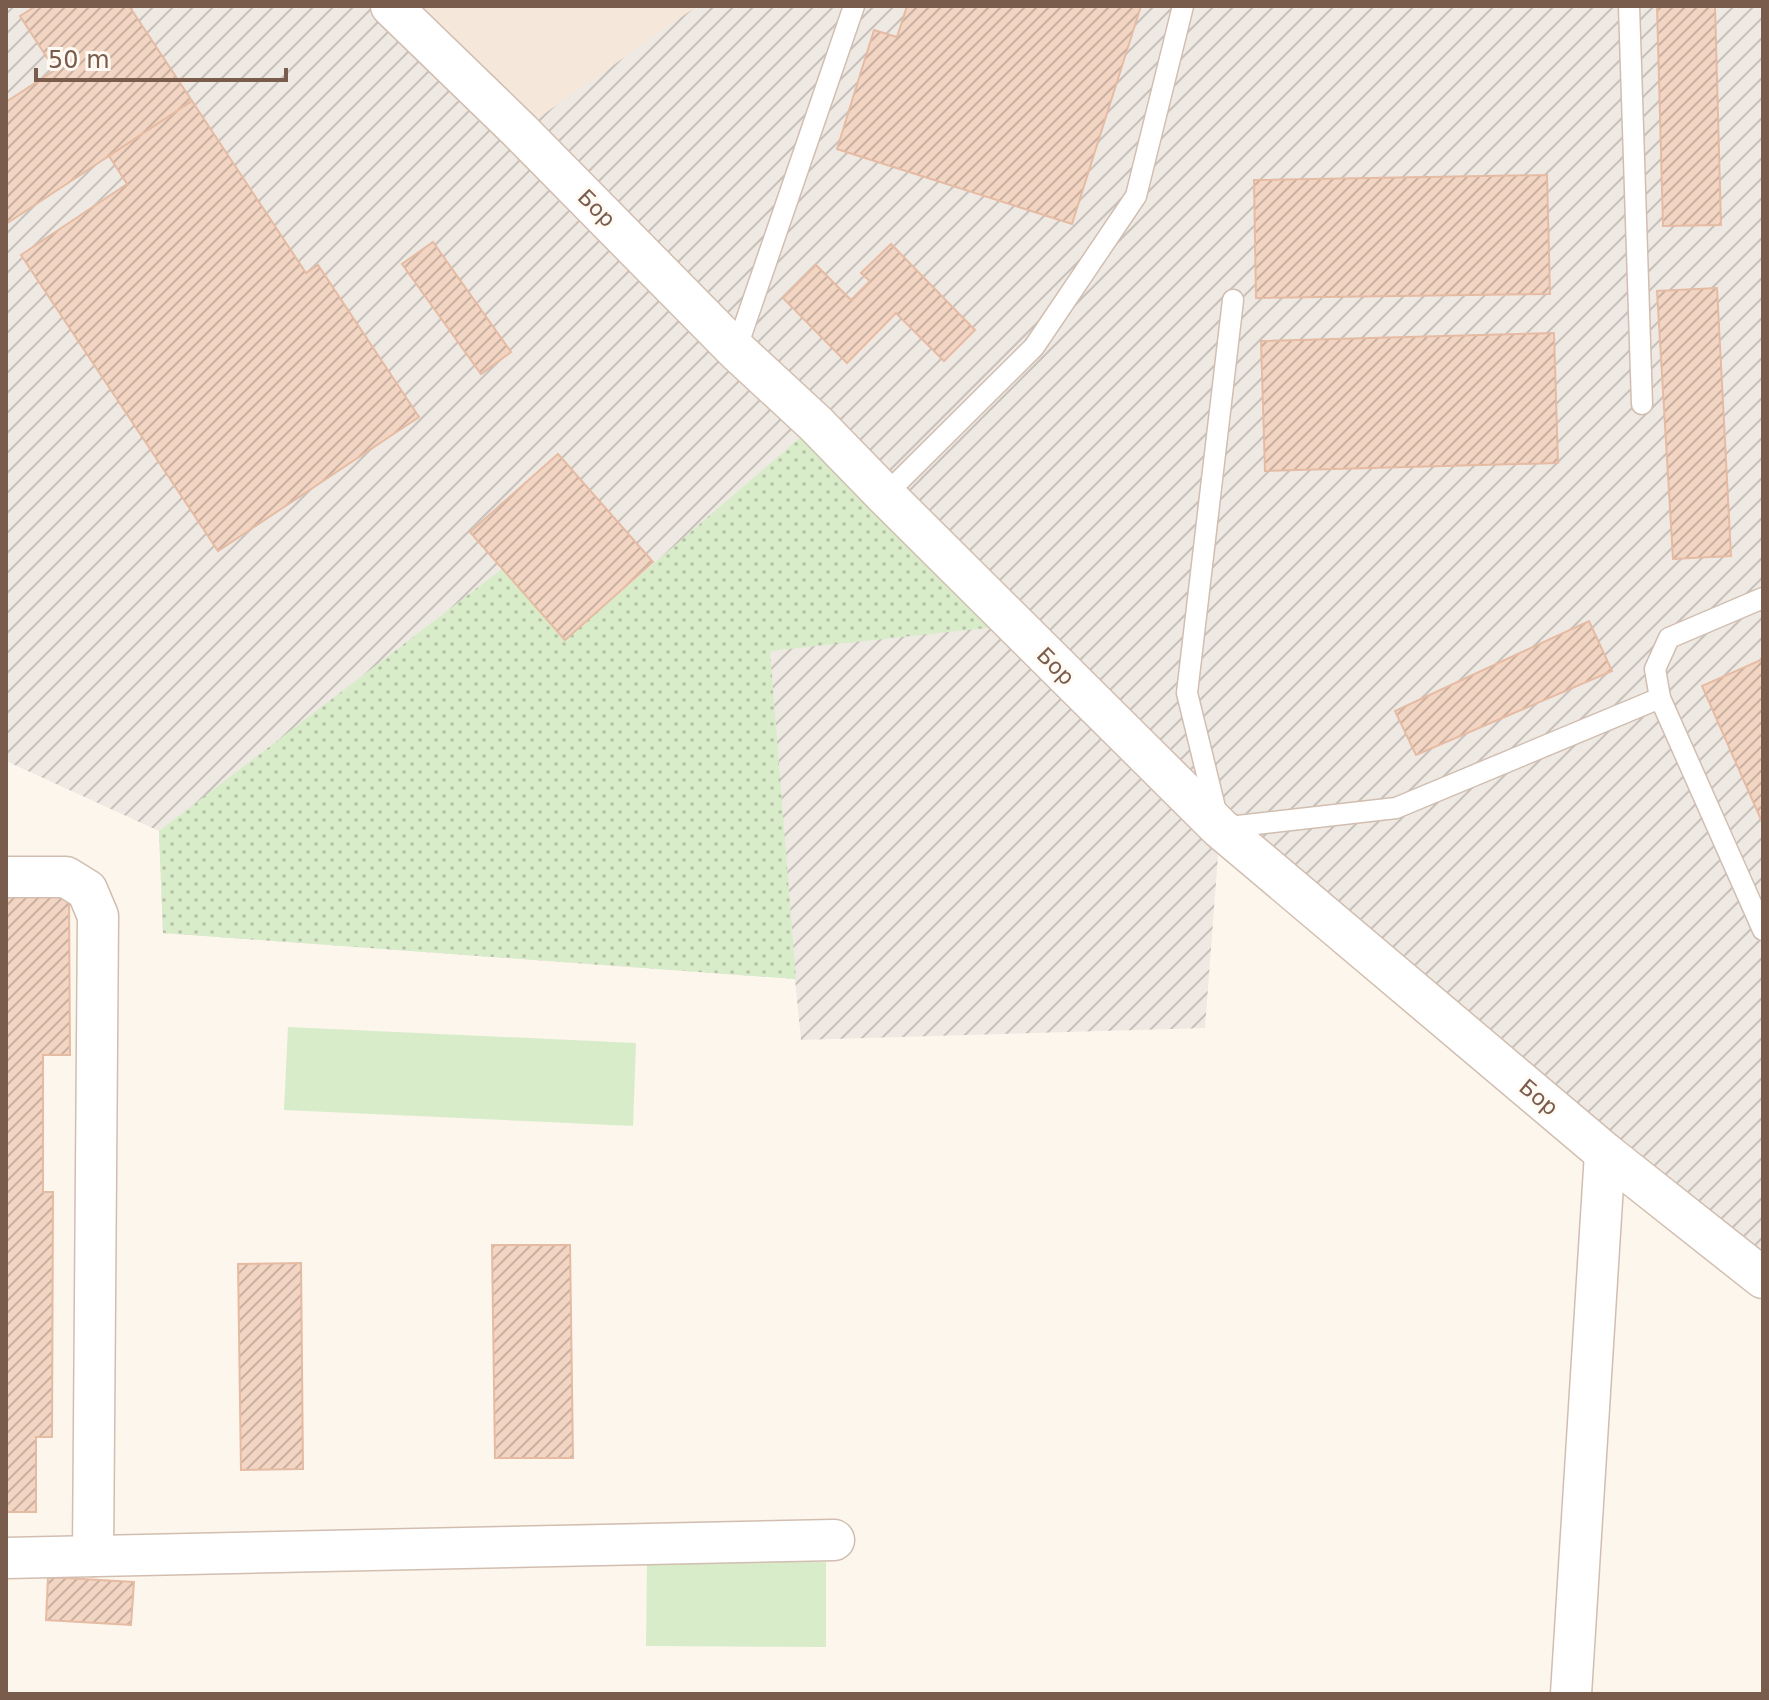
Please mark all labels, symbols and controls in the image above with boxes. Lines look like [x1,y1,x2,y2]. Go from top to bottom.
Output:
scale bar [36,32,286,82]
text: 50 m [48,46,110,74]
street label: Бор [573,184,621,232]
street label: Бор [1032,642,1080,690]
street label: Бор [1514,1074,1563,1121]

